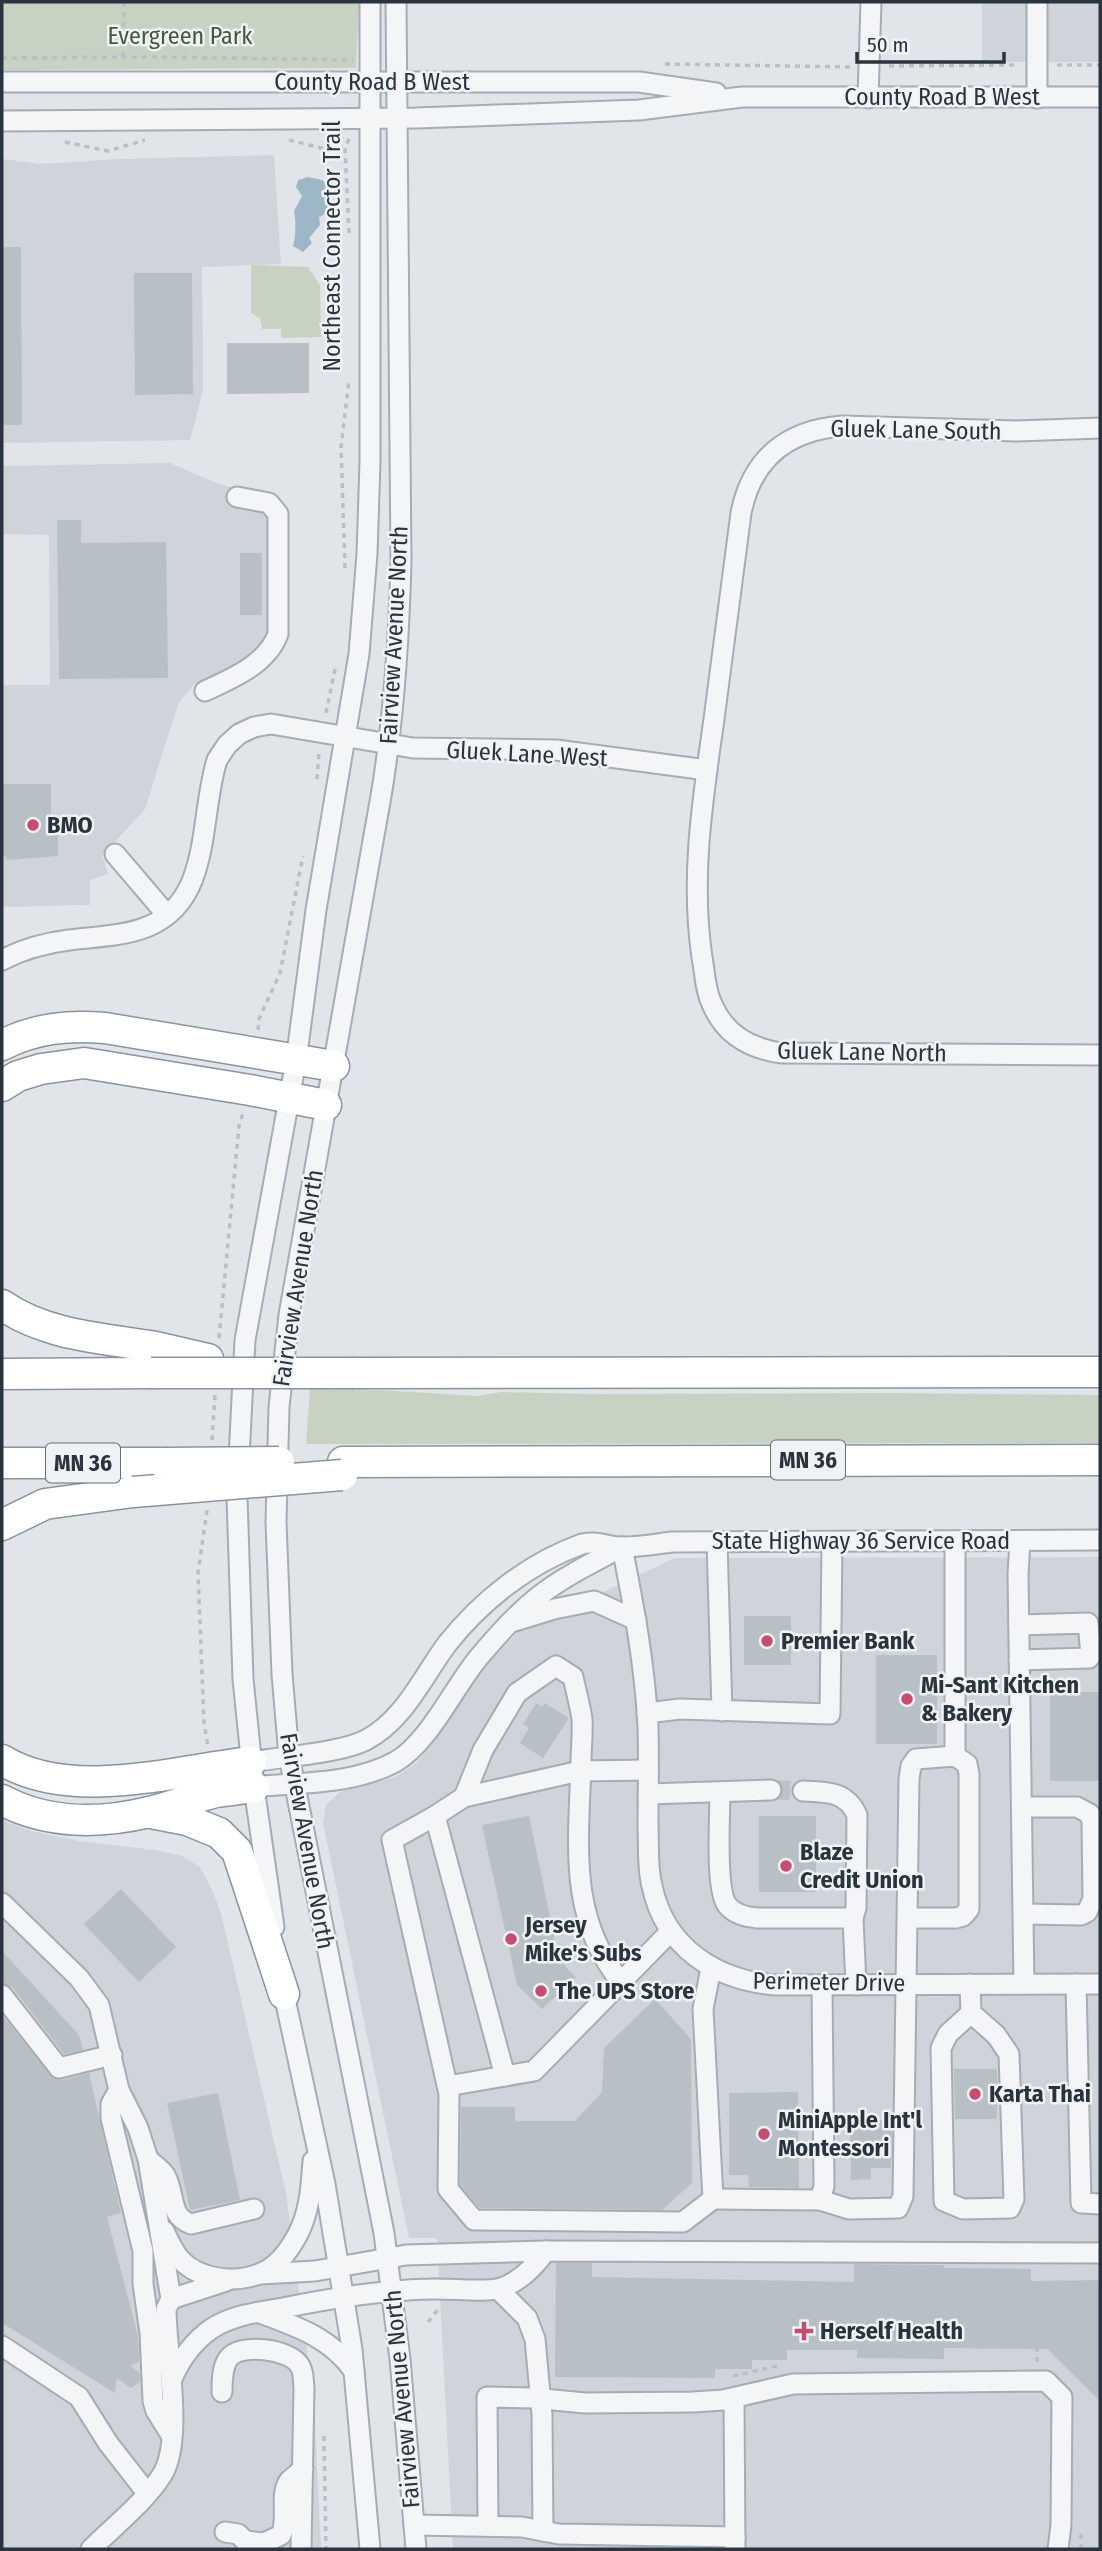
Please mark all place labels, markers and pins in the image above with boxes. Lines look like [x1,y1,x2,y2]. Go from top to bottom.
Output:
place label: BMO [47,811,93,839]
marker: BMO [25,817,41,833]
place label: Premier Bank [781,1627,915,1655]
marker: Premier Bank [759,1633,775,1649]
place label: Mi-Sant Kitchen & Bakery [921,1671,1079,1727]
marker: Mi-Sant Kitchen & Bakery [899,1691,915,1707]
place label: Blaze Credit Union [800,1838,924,1894]
marker: Blaze Credit Union [778,1858,794,1874]
place label: Jersey Mike's Subs [524,1911,642,1967]
marker: Jersey Mike's Subs [503,1931,519,1947]
place label: The UPS Store [555,1977,694,2005]
marker: The UPS Store [533,1983,549,1999]
place label: Karta Thai [989,2080,1091,2108]
marker: Karta Thai [967,2086,983,2102]
place label: MiniApple Int'l Montessori [778,2106,922,2162]
marker: MiniApple Int'l Montessori [756,2126,772,2142]
place label: Herself Health [820,2317,963,2345]
marker: Herself Health [794,2321,814,2341]

